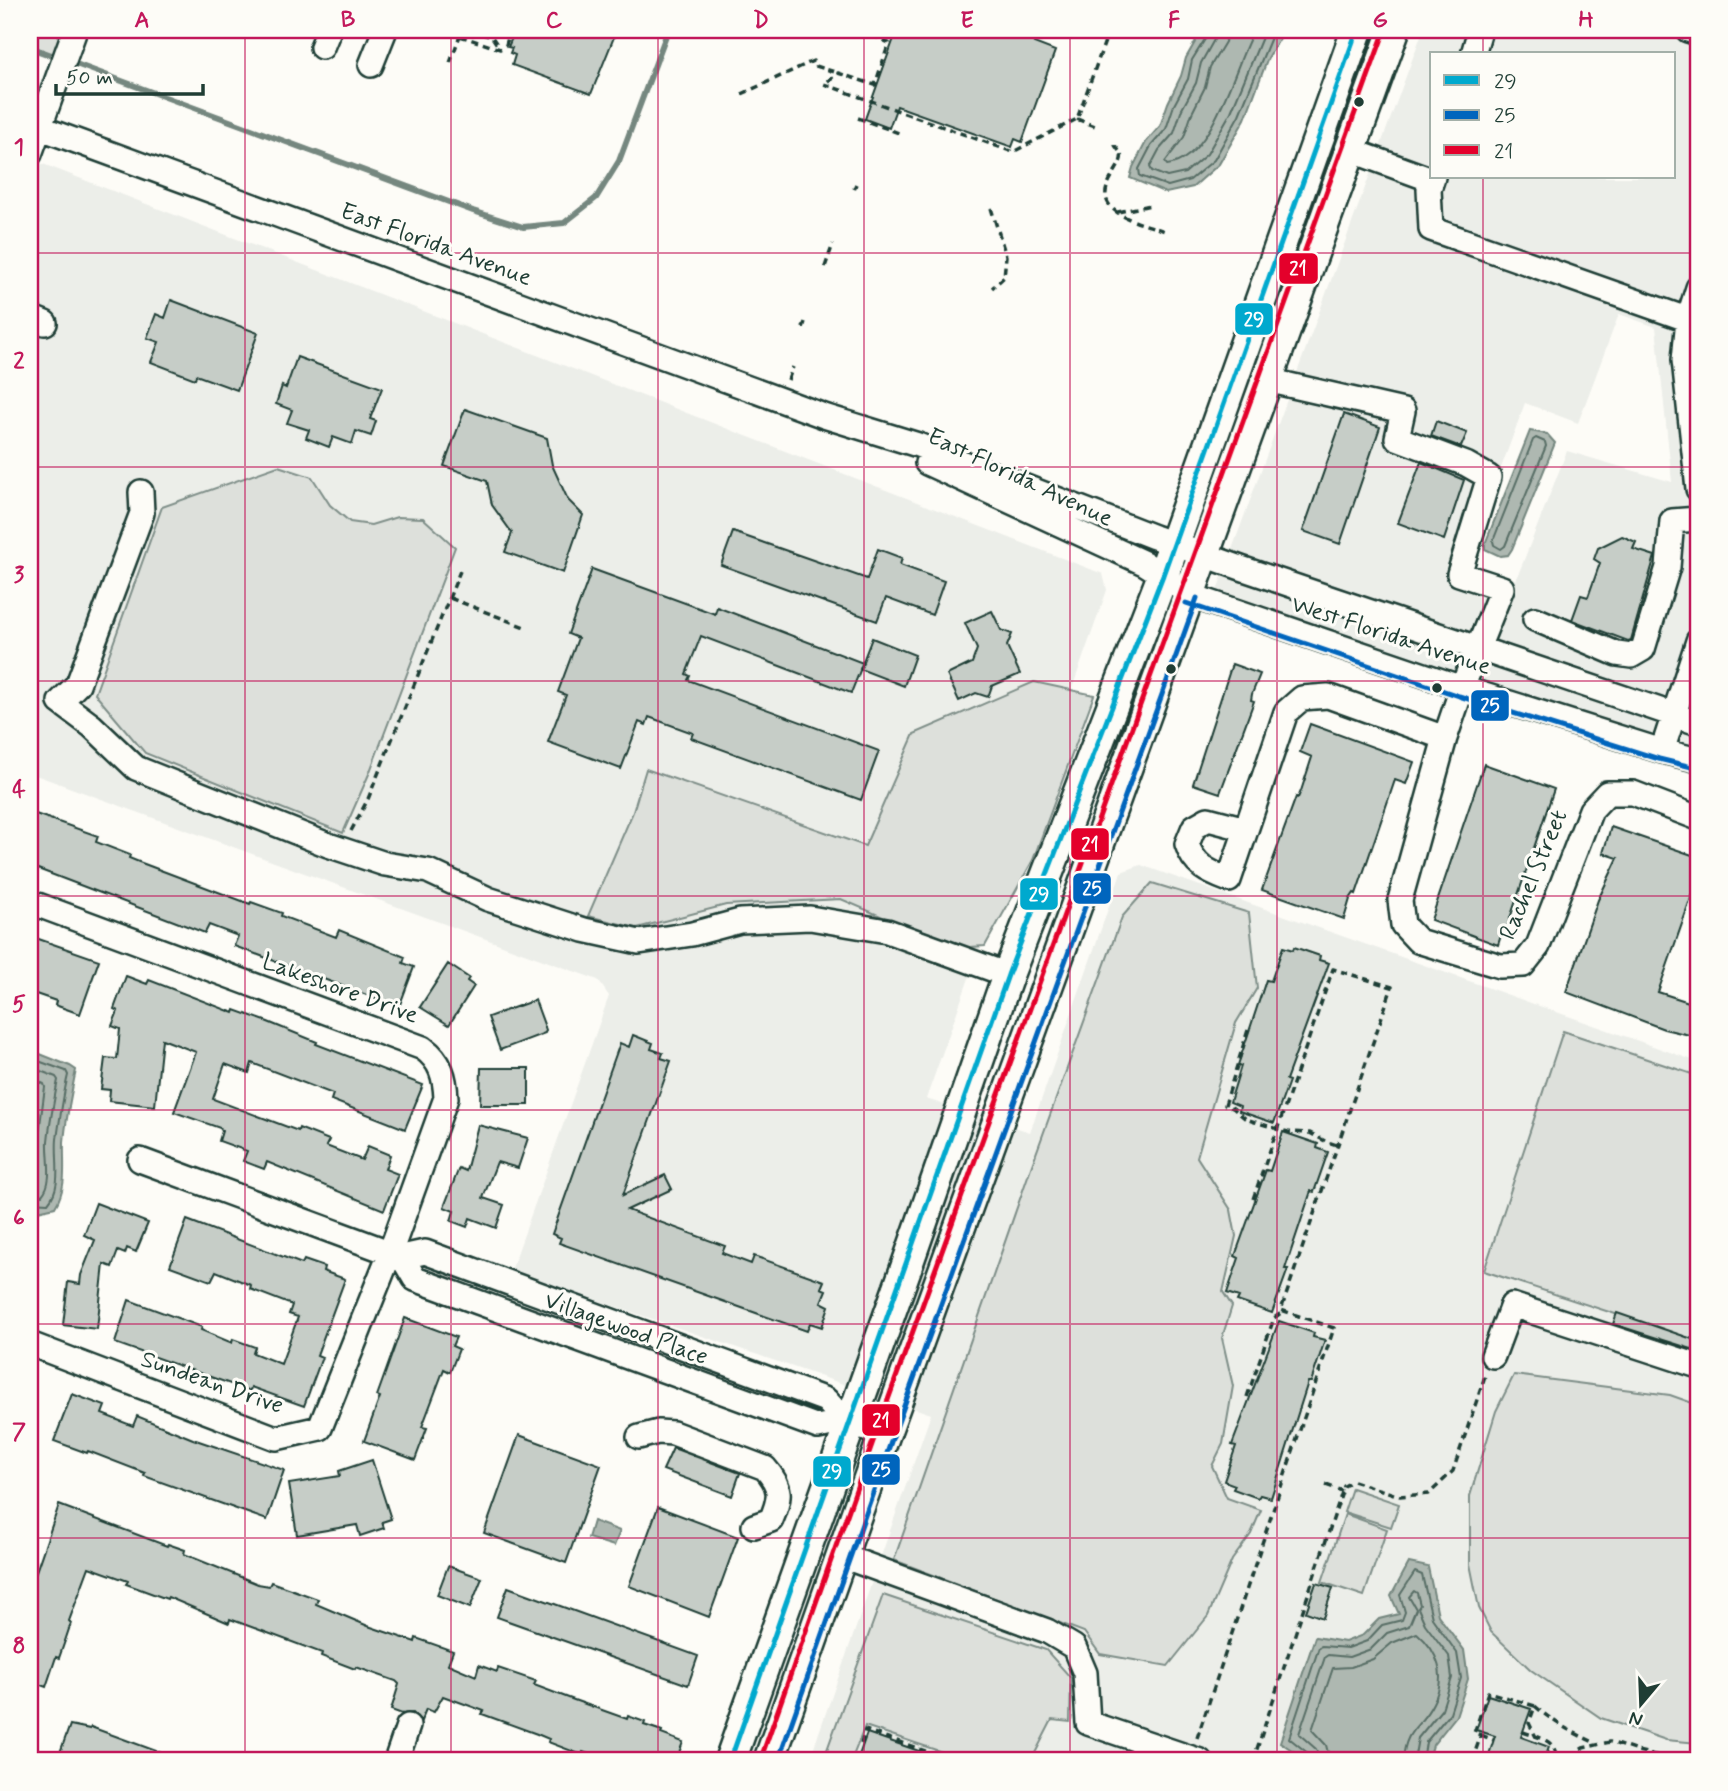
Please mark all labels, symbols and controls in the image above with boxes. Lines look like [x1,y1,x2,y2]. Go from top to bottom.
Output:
text: A [134,6,150,36]
text: B [341,6,356,36]
text: C [546,6,563,36]
text: D [753,6,769,36]
text: E [960,6,974,36]
text: F [1168,6,1180,36]
text: G [1372,6,1388,36]
text: H [1578,6,1594,36]
scale bar [56,52,203,96]
legend [1430,52,1676,178]
text: 50 m [66,64,113,92]
text: 29 [1494,68,1517,96]
unlabelled marker [1352,95,1366,109]
text: 25 [1494,102,1515,130]
text: 1 [14,133,24,163]
text: 21 [1494,138,1513,166]
street label: East Florida Avenue [336,196,536,294]
line badge: 21 [1278,252,1319,285]
text: 21 [1289,257,1307,282]
line badge: 29 [1234,302,1274,336]
text: 29 [1244,308,1264,333]
text: 2 [13,347,25,377]
street label: East Florida Avenue [922,421,1118,535]
text: 3 [14,561,25,591]
street label: West Florida Avenue [1287,589,1495,683]
unlabelled marker [1164,662,1178,676]
unlabelled marker [1430,681,1444,695]
line badge: 25 [1470,689,1510,722]
text: 25 [1480,694,1500,719]
text: 4 [12,775,26,805]
street label: Rachel Street [1493,805,1575,945]
line badge: 21 [1070,827,1110,861]
text: 21 [1081,833,1099,858]
line badge: 25 [1072,872,1112,905]
line badge: 29 [1019,877,1059,911]
text: 25 [1082,877,1102,902]
text: 29 [1029,883,1049,908]
street label: Lakeshore Drive [258,946,423,1032]
text: 5 [12,990,26,1020]
text: 6 [13,1204,25,1234]
street label: Villagewood Place [540,1285,712,1373]
street label: Sundean Drive [137,1344,287,1422]
line badge: 21 [861,1403,901,1437]
text: 21 [872,1409,890,1434]
text: 7 [12,1418,26,1448]
line badge: 25 [861,1453,901,1486]
line badge: 29 [812,1455,852,1488]
text: 25 [871,1458,891,1483]
text: 29 [822,1460,842,1485]
text: 8 [13,1632,25,1662]
north arrow [1606,1668,1676,1738]
text: N [1626,1705,1646,1733]

